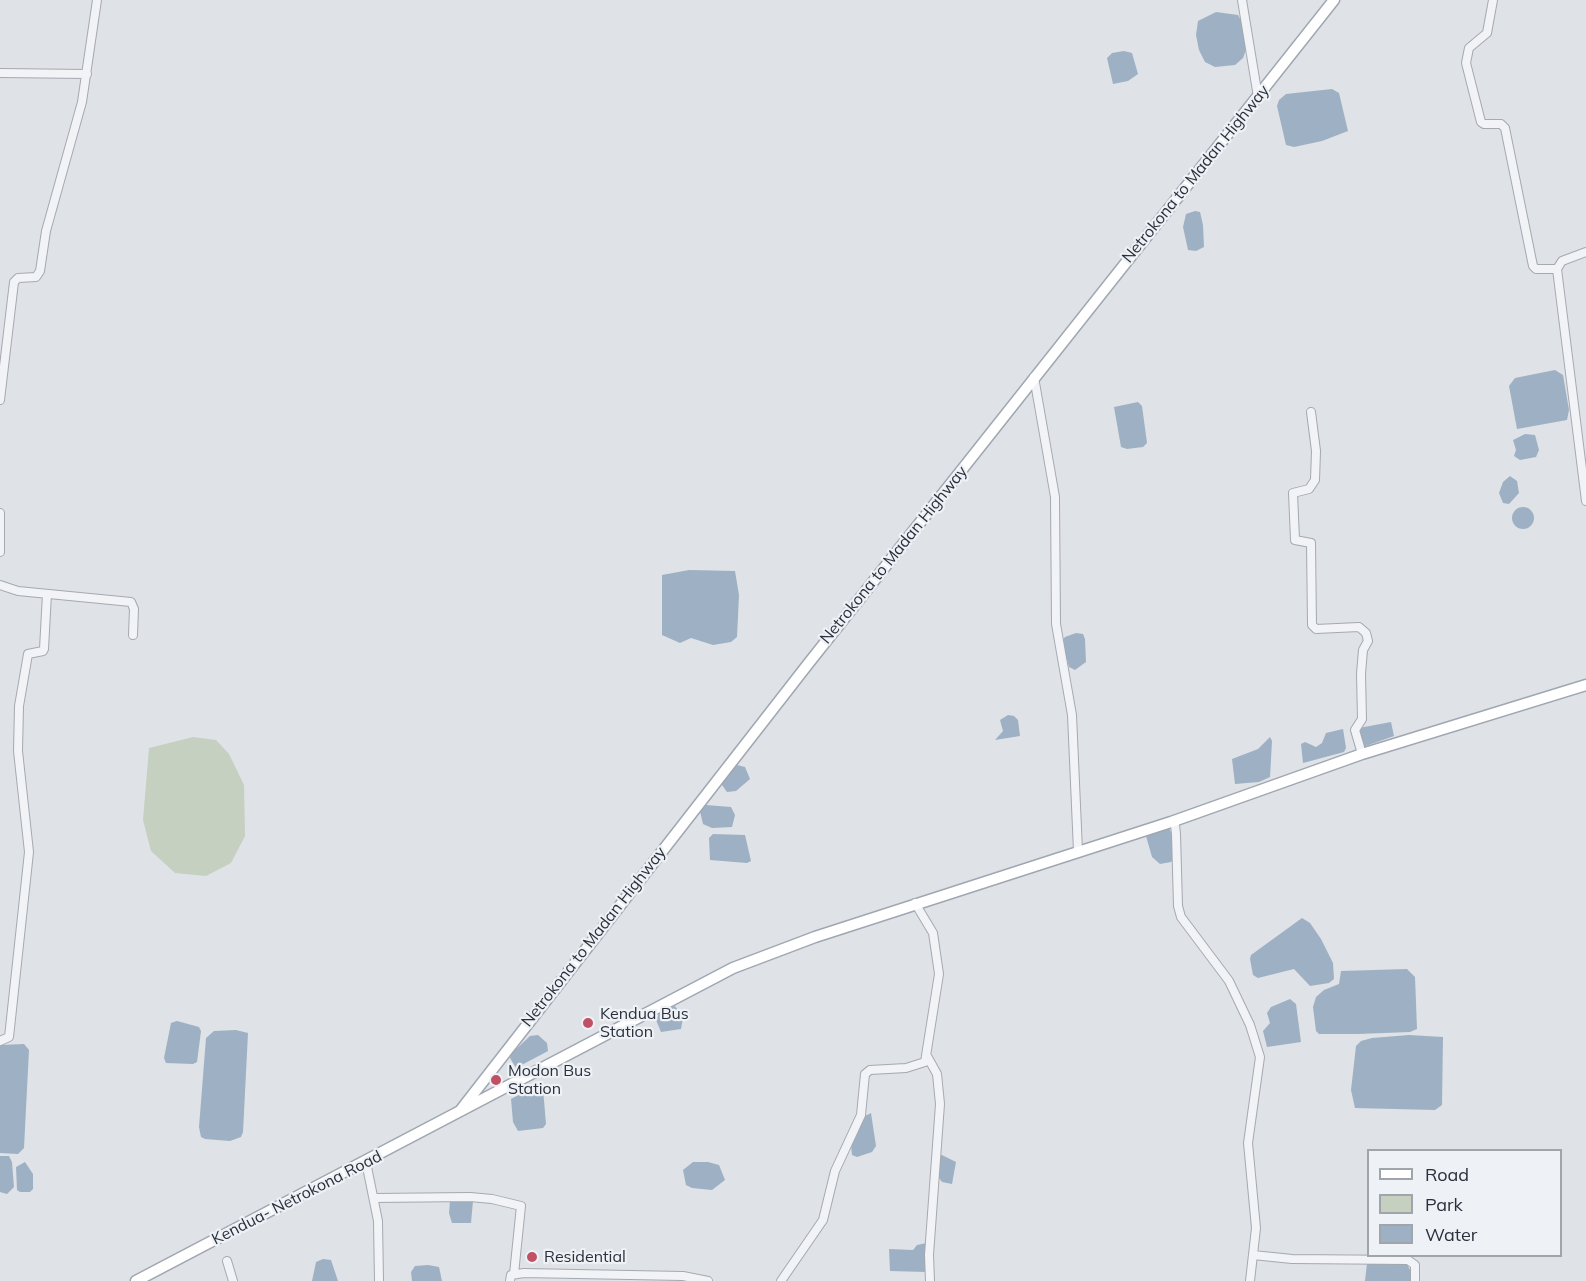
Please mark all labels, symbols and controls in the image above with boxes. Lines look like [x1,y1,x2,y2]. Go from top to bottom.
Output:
street label: Netrokona to Madan Highway [1118,81,1274,267]
street label: Netrokona to Madan Highway [816,462,972,648]
street label: Netrokona to Madan Highway [518,843,670,1031]
place label: Kendua Bus Station [600,1004,689,1042]
marker: Kendua Bus Station [581,1016,595,1030]
place label: Modon Bus Station [508,1061,591,1099]
marker: Modon Bus Station [489,1073,503,1087]
street label: Kendua- Netrokona Road [209,1147,385,1249]
legend [1367,1149,1562,1257]
text: Road [1425,1163,1469,1186]
text: Park [1425,1193,1463,1216]
text: Water [1425,1223,1477,1246]
place label: Residential [544,1247,626,1267]
marker: Residential [525,1250,539,1264]

